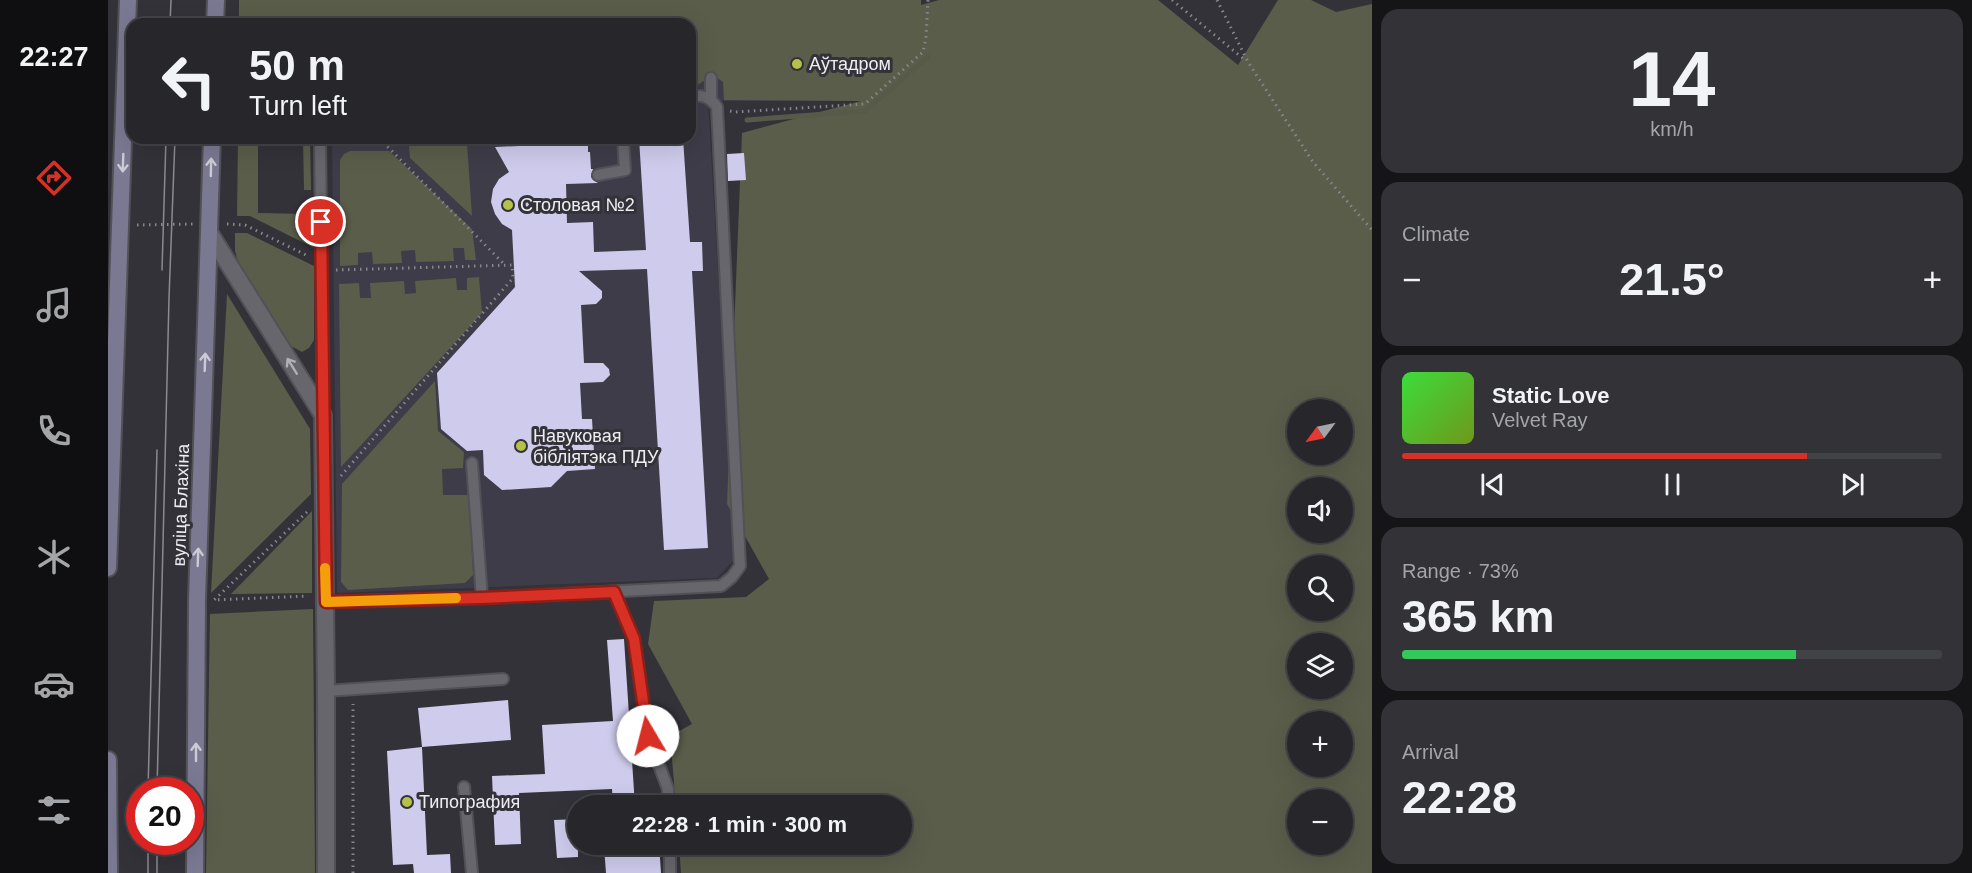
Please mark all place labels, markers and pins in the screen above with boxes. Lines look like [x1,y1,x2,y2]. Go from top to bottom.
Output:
place label: Аўтадром [809,54,891,74]
marker: Аўтадром [790,57,804,71]
place label: Столовая №2 [520,195,635,215]
pin [295,196,346,247]
marker: Столовая №2 [501,198,515,212]
place label: Навуковая бібліятэка ПДУ [533,426,659,467]
marker: Навуковая бібліятэка ПДУ [514,439,528,453]
place label: Типография [419,792,520,812]
marker: Типография [400,795,414,809]

